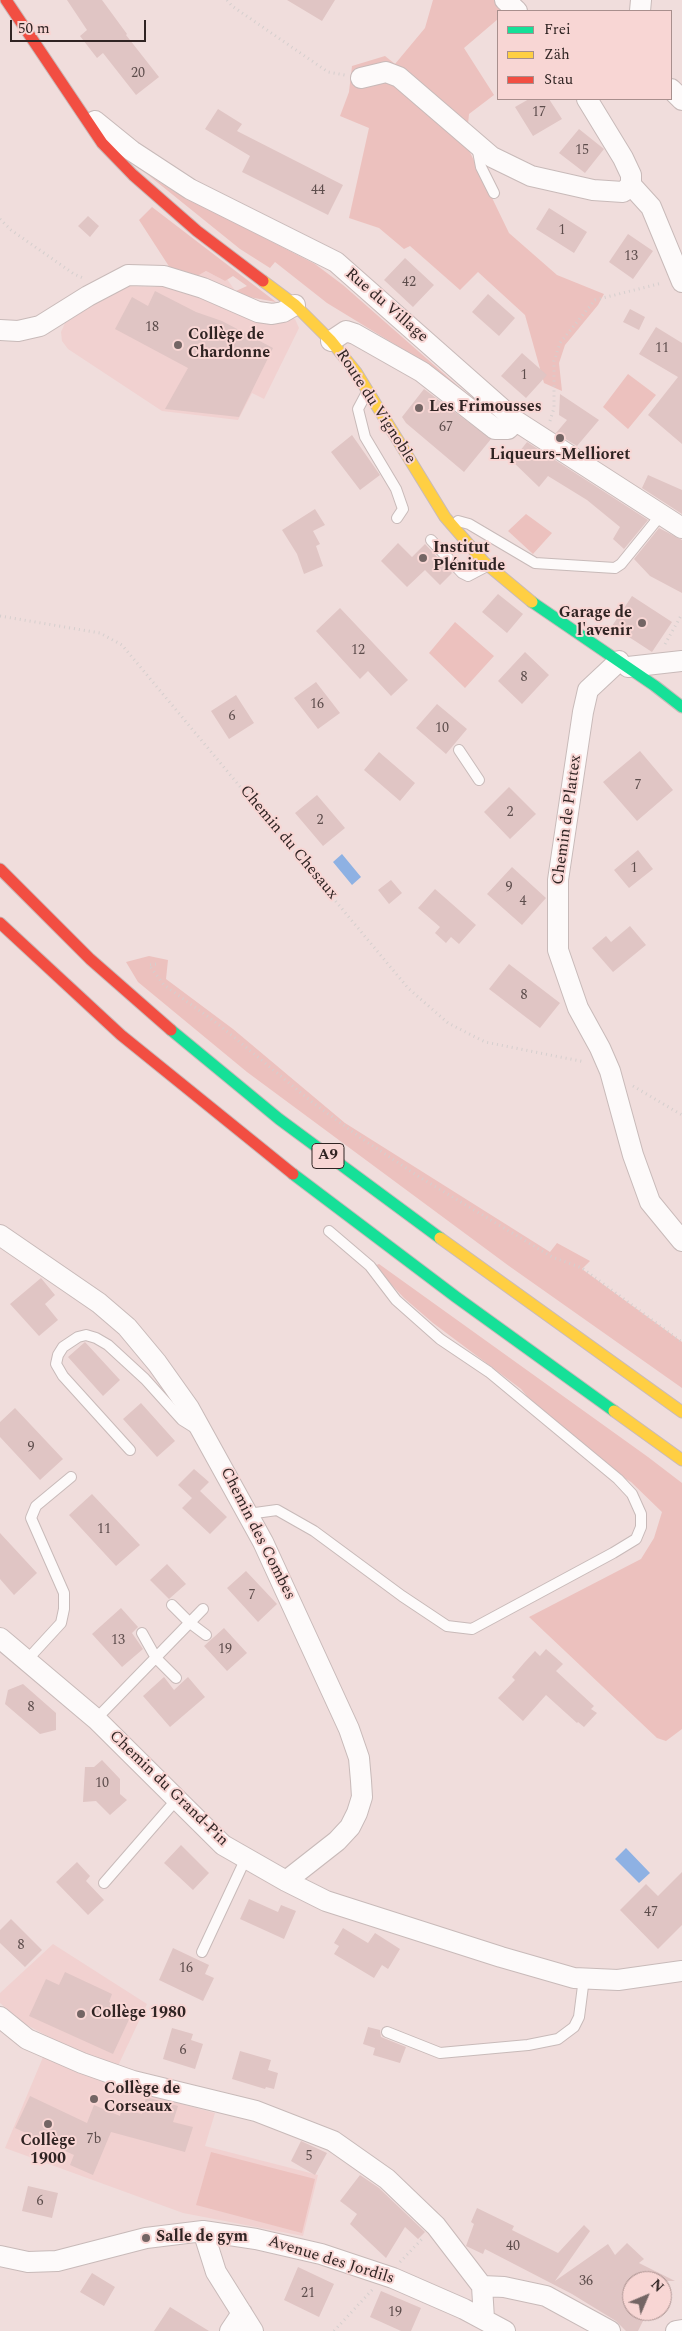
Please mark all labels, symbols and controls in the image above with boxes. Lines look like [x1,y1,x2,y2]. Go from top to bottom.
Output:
scale bar [12,10,149,42]
legend [497,10,672,100]
text: 50 m [18,17,50,40]
text: Frei [544,18,571,41]
text: Zäh [544,43,570,66]
house number: 20 [131,66,145,82]
text: Stau [544,68,573,91]
house number: 17 [532,105,546,121]
house number: 15 [575,143,589,159]
house number: 44 [311,183,325,199]
house number: 1 [559,223,565,239]
house number: 13 [624,249,638,265]
street label: Rue du Village [341,265,431,347]
house number: 42 [402,275,416,291]
house number: 18 [145,320,159,336]
place label: Collège de Chardonne [188,326,270,364]
marker: Collège de Chardonne [172,339,184,351]
house number: 11 [655,341,669,357]
street label: Route du Vignoble [331,346,419,468]
house number: 1 [521,368,527,384]
place label: Les Frimousses [429,398,542,418]
marker: Les Frimousses [413,402,425,414]
house number: 67 [439,420,453,436]
marker: Liqueurs-Mellioret [554,432,566,444]
place label: Liqueurs-Mellioret [490,446,630,466]
place label: Institut Plénitude [433,539,505,577]
marker: Institut Plénitude [417,552,429,564]
place label: Garage de l'avenir [559,604,632,642]
marker: Garage de l'avenir [636,617,648,629]
house number: 12 [351,643,365,659]
house number: 8 [521,670,527,686]
house number: 16 [310,697,324,713]
house number: 6 [229,709,235,725]
house number: 10 [435,721,449,737]
street label: Chemin de Plattex [549,754,587,886]
house number: 7 [635,778,641,794]
street label: Chemin du Chesaux [235,782,341,904]
house number: 2 [507,805,513,821]
house number: 2 [317,813,323,829]
house number: 1 [631,861,637,877]
house number: 9 [506,880,512,896]
house number: 4 [520,894,526,910]
house number: 8 [521,988,527,1004]
road number: A9 [312,1144,344,1168]
house number: 9 [28,1440,34,1456]
street label: Chemin des Combes [215,1465,299,1603]
house number: 11 [97,1522,111,1538]
house number: 7 [249,1588,255,1604]
house number: 13 [111,1633,125,1649]
house number: 19 [218,1642,232,1658]
house number: 8 [28,1700,34,1716]
street label: Chemin du Grand-Pin [105,1727,231,1851]
house number: 10 [95,1776,109,1792]
house number: 47 [644,1905,658,1921]
house number: 8 [18,1938,24,1954]
house number: 16 [179,1961,193,1977]
place label: Collège 1980 [91,2004,186,2024]
marker: Collège 1980 [75,2008,87,2020]
house number: 6 [180,2043,186,2059]
place label: Collège de Corseaux [104,2080,180,2118]
marker: Collège de Corseaux [88,2093,100,2105]
marker: Collège 1900 [42,2118,54,2130]
place label: Collège 1900 [20,2132,76,2170]
house number: 7b [87,2132,101,2148]
house number: 5 [306,2149,312,2165]
house number: 6 [37,2194,43,2210]
place label: Salle de gym [156,2228,248,2248]
marker: Salle de gym [140,2232,152,2244]
street label: Avenue des Jordils [266,2233,396,2289]
house number: 40 [506,2239,520,2255]
north arrow [622,2271,672,2321]
house number: 36 [579,2274,593,2290]
text: N [646,2274,669,2297]
house number: 21 [301,2286,315,2302]
house number: 19 [388,2305,402,2321]

